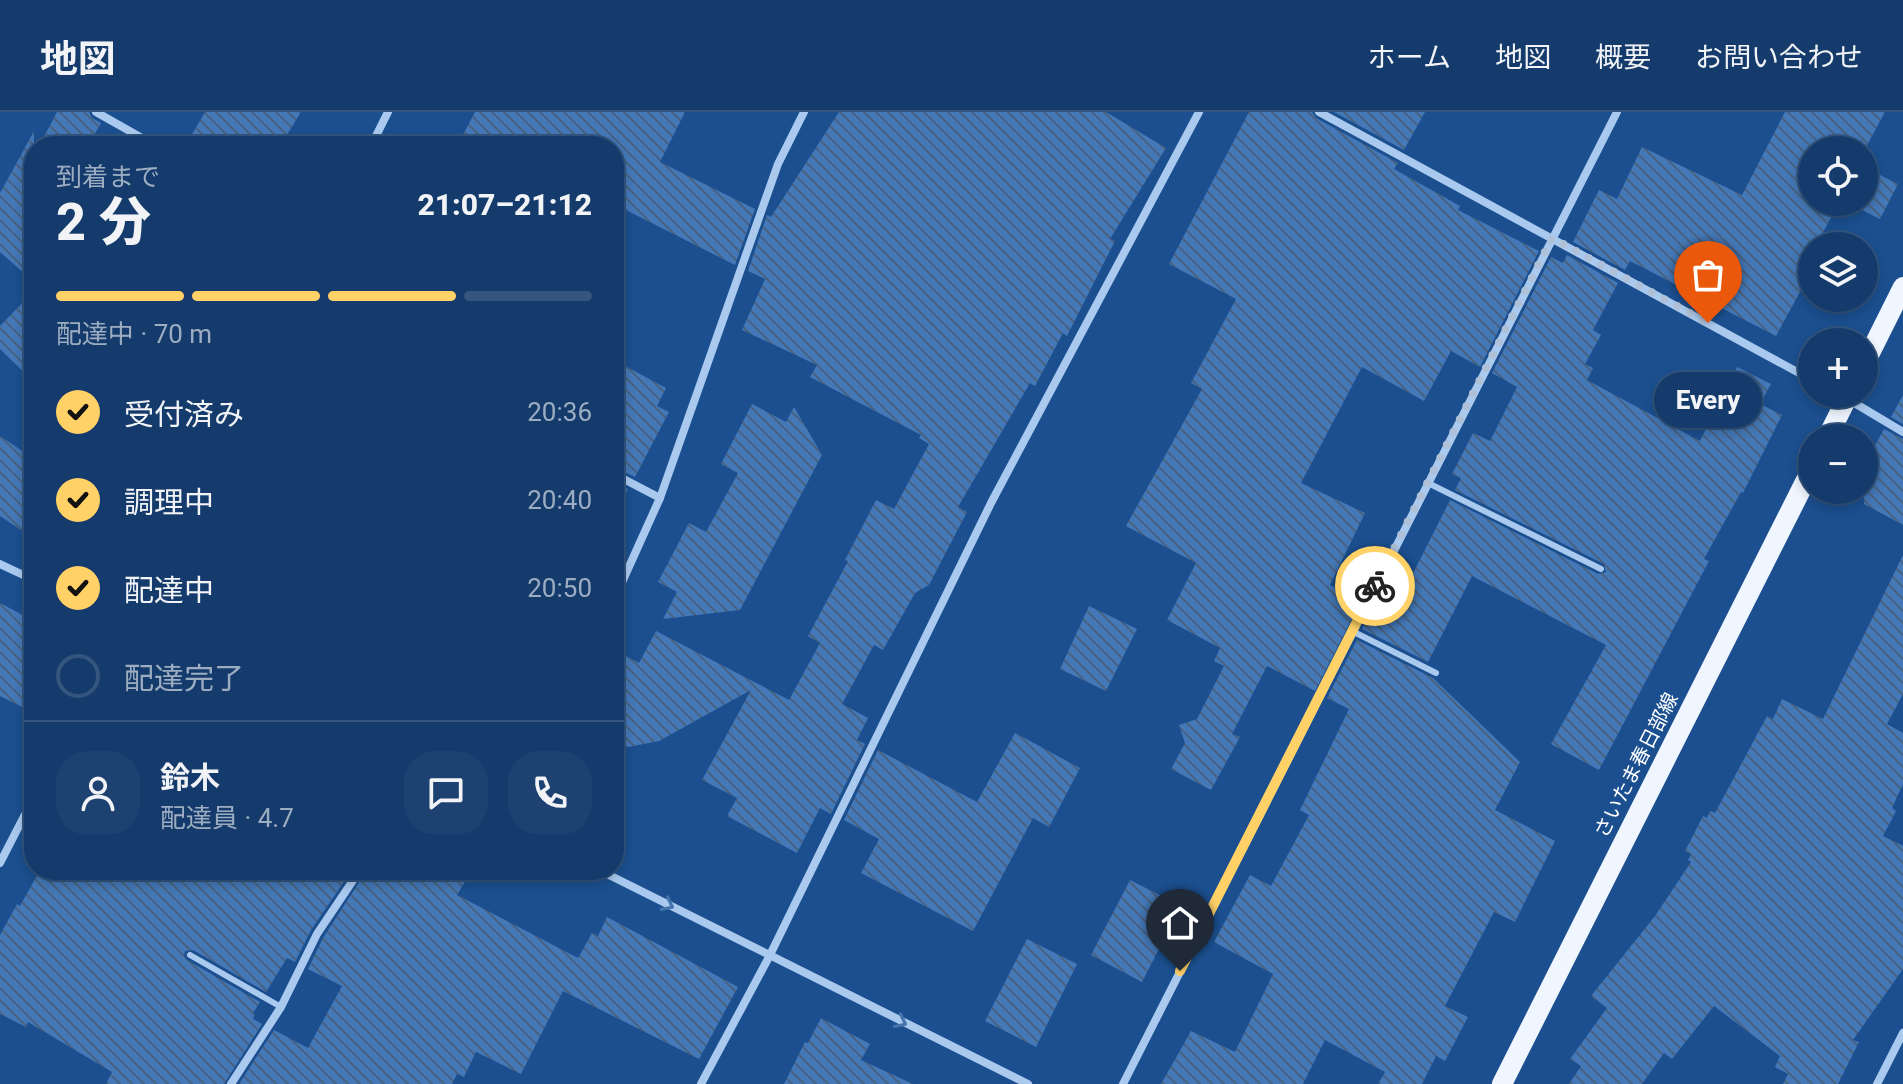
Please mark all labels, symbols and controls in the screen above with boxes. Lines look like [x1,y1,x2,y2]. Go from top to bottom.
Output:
text: 地図 [40,37,116,81]
text: ホーム [1368,41,1451,74]
text: 地図 [1495,41,1551,74]
text: 概要 [1595,41,1651,74]
text: お問い合わせ [1695,41,1863,74]
map controls [1798,136,1878,504]
button: locate [1798,136,1878,216]
text: 到着まで [56,162,160,192]
text: 21:07–21:12 [417,187,592,222]
text: 2 分 [56,192,151,253]
button: layers [1798,232,1878,312]
pin [1674,241,1742,323]
icon: bag [1686,253,1730,297]
text: 配達中 · 70 m [56,319,212,349]
button: + [1798,328,1878,408]
callout: Every [1654,371,1762,427]
text: Every [1676,385,1740,415]
icon: check [56,390,100,434]
text: 受付済み [124,397,244,432]
text: 20:36 [527,397,592,427]
button: − [1798,424,1878,504]
icon: check [56,478,100,522]
text: 調理中 [124,485,214,520]
text: 20:40 [527,485,592,515]
courier [1335,546,1415,626]
icon: bike [1353,564,1397,608]
icon: check [56,566,100,610]
text: 配達中 [124,573,214,608]
text: 20:50 [527,573,592,603]
text: 配達完了 [124,661,244,696]
street label: さいたま春日部線 [1589,689,1683,841]
button: person [56,751,140,835]
button: chat [404,751,488,835]
button: phone [508,751,592,835]
text: 鈴木 [160,760,220,795]
text: 配達員 · 4.7 [160,803,294,833]
pin [1146,889,1214,971]
one-way arrow [660,896,675,911]
icon: home [1158,901,1202,945]
one-way arrow [892,1012,907,1028]

